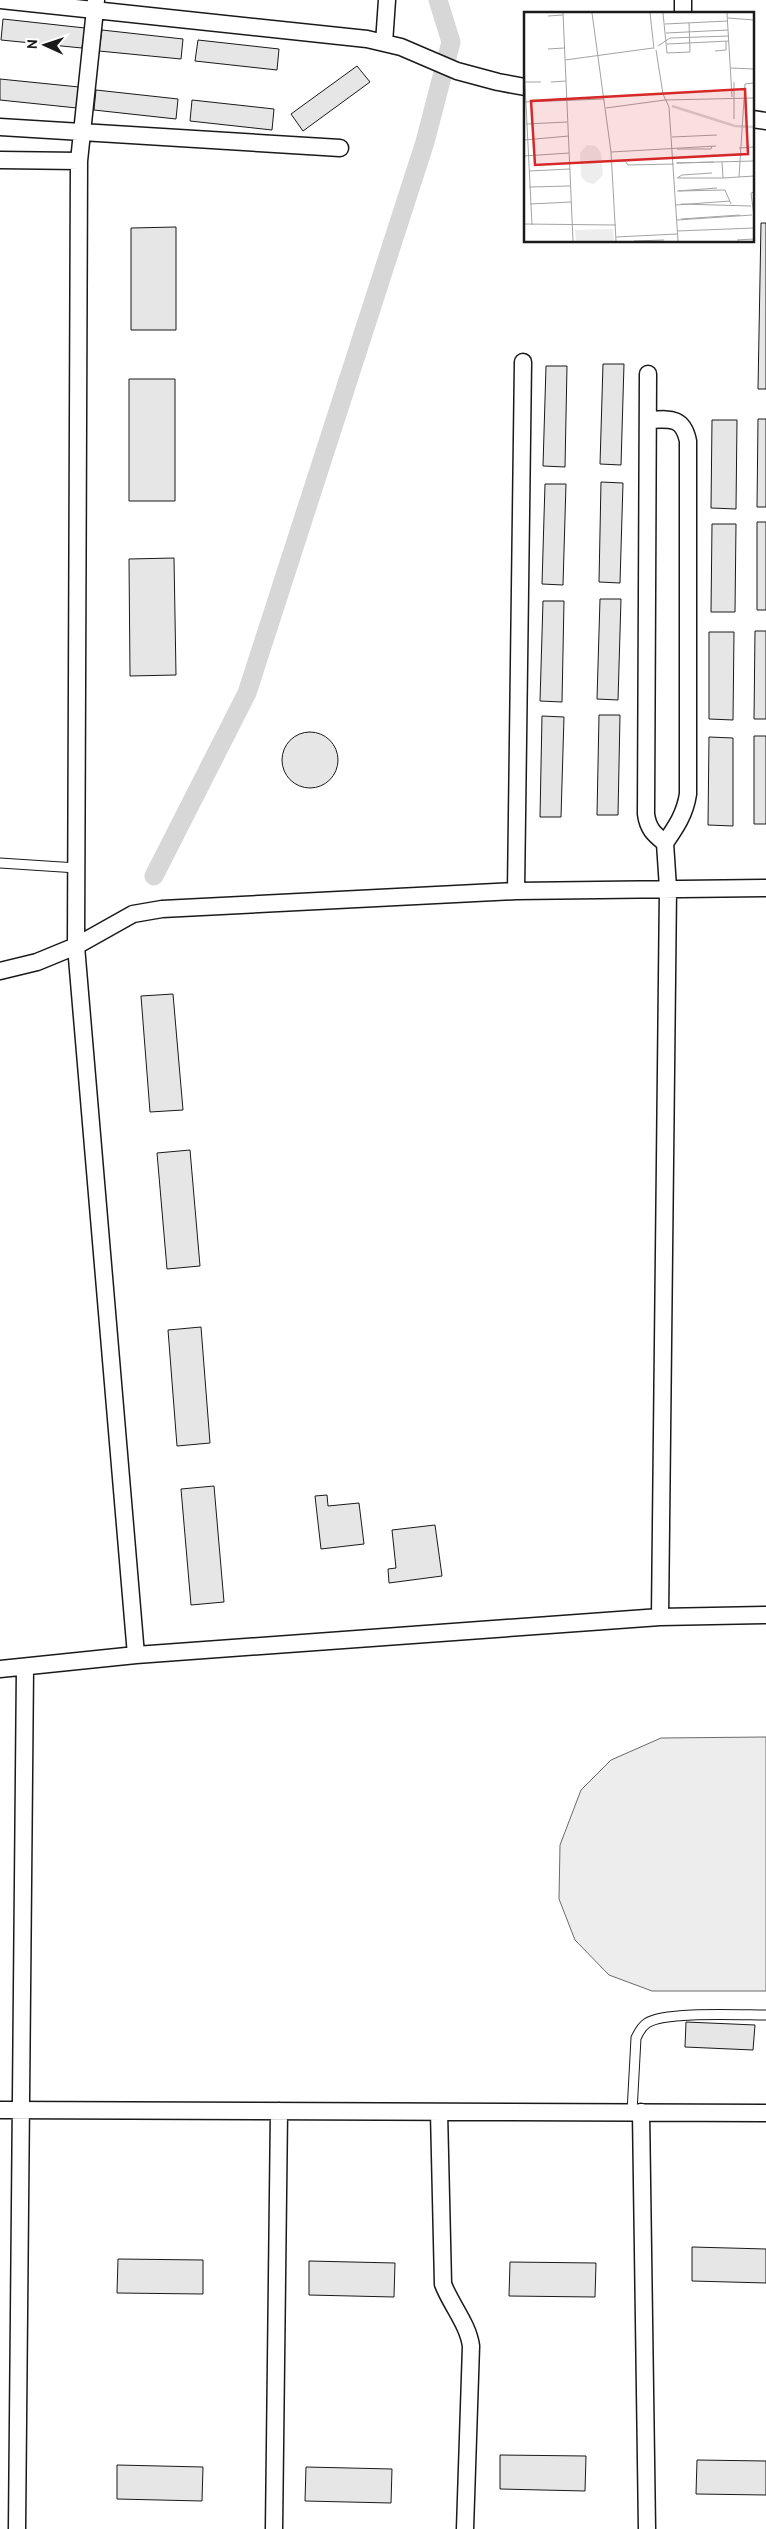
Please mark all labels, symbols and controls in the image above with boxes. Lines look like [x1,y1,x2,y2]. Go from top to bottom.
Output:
inset map [524,12,754,242]
north arrow [20,20,70,70]
text: N [25,39,42,50]

